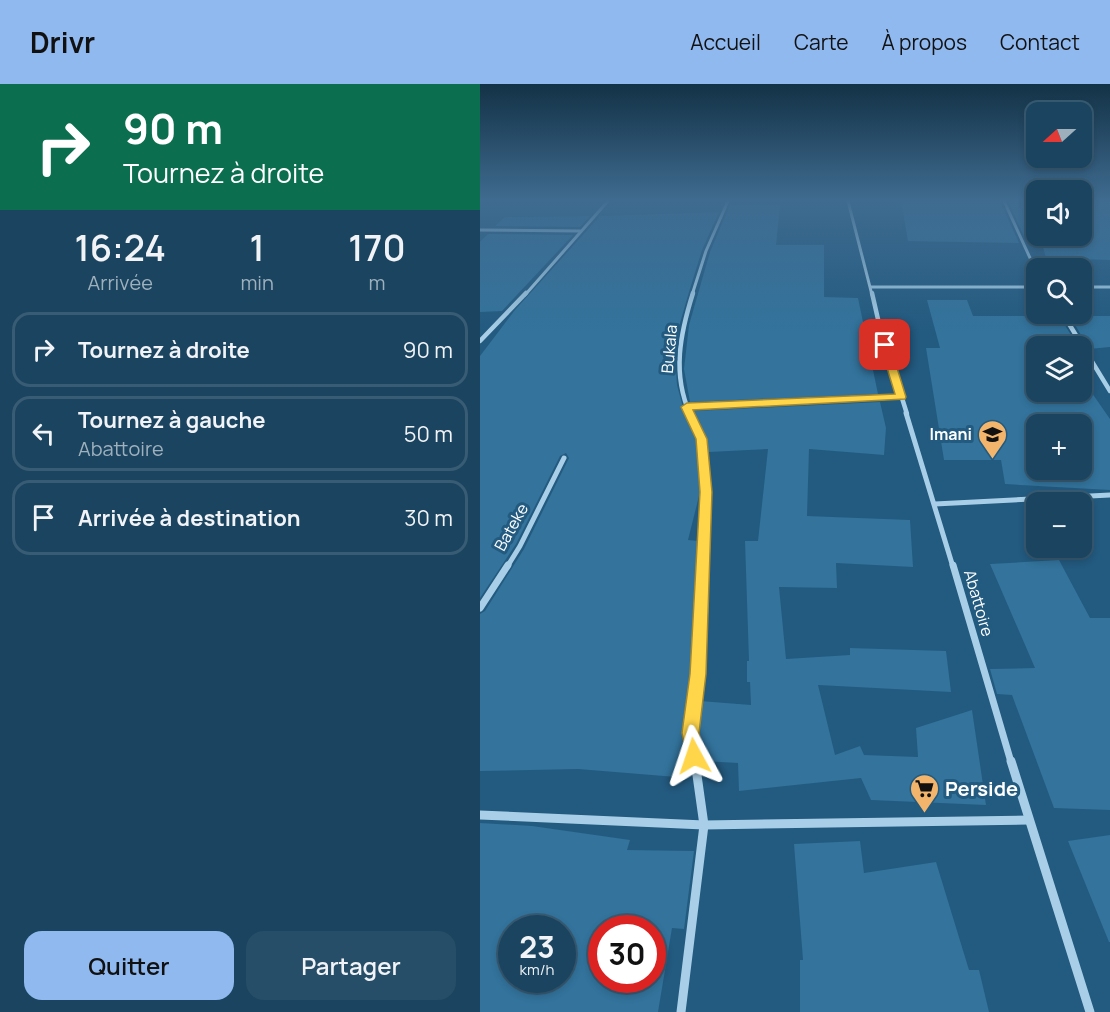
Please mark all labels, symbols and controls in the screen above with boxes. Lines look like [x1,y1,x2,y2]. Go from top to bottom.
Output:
text: Drivr [30,23,95,61]
text: Accueil [690,28,761,56]
text: Carte [794,28,848,56]
text: À propos [881,28,967,56]
text: Contact [1000,28,1080,56]
text: 90 m [123,99,223,157]
north arrow [1026,102,1092,168]
map controls [1026,102,1092,558]
icon: right [24,108,102,186]
text: Tournez à droite [123,154,324,191]
button: sound [1026,180,1092,246]
text: 16:24 [74,223,166,272]
text: 1 [250,223,265,272]
text: 170 [348,223,406,272]
button: search [1026,258,1092,324]
text: Arrivée [88,269,153,296]
text: min [240,269,274,296]
text: m [368,269,385,296]
pin [859,319,910,370]
street label: Bukala [656,324,682,374]
icon: arrive [868,328,901,361]
icon: right [27,333,60,366]
text: Tournez à droite [78,335,250,365]
text: 90 m [403,335,453,365]
button: layers [1026,336,1092,402]
text: Tournez à gauche [78,405,265,435]
button: + [1026,414,1092,480]
icon: left [27,417,60,450]
school or university icon: Imani [977,418,1009,460]
text: 50 m [404,419,453,449]
place label: Imani [929,423,972,445]
text: Abattoire [78,435,164,462]
button: − [1026,492,1092,558]
street label: Bateke [489,499,533,555]
icon: arrive [27,501,60,534]
text: Arrivée à destination [78,503,301,533]
text: 30 m [404,503,453,533]
street label: Abattoire [959,567,999,639]
position arrow [662,724,726,788]
supermarket icon: Perside [908,772,940,814]
place label: Perside [945,775,1018,802]
speed limit sign: 30 [588,915,666,993]
text: 23 [519,926,555,967]
button: Quitter [24,931,234,1000]
button: Partager [246,931,456,1000]
text: km/h [520,959,554,980]

